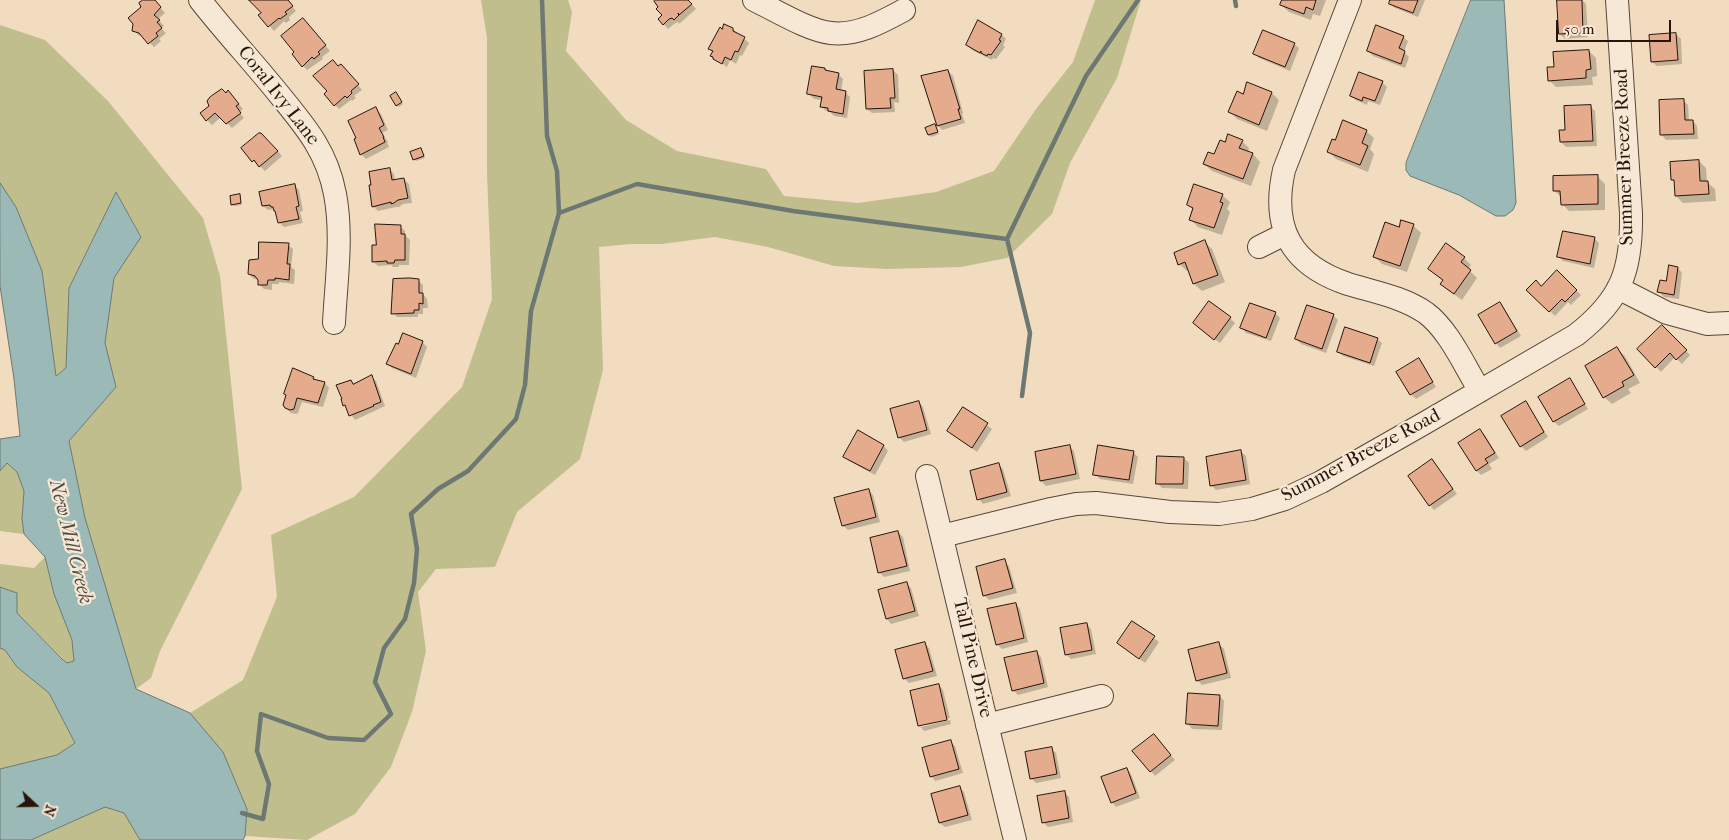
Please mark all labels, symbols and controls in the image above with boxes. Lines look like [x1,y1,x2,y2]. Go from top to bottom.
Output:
scale bar [1559,10,1674,42]
text: 50 m [1564,20,1594,38]
street label: Coral Ivy Lane [232,42,324,150]
street label: Summer Breeze Road [1611,68,1639,246]
street label: Summer Breeze Road [1278,404,1444,508]
water label: New Mill Creek [43,477,97,607]
street label: Tall Pine Drive [947,596,997,720]
north arrow [10,780,60,830]
text: N [40,803,59,819]

